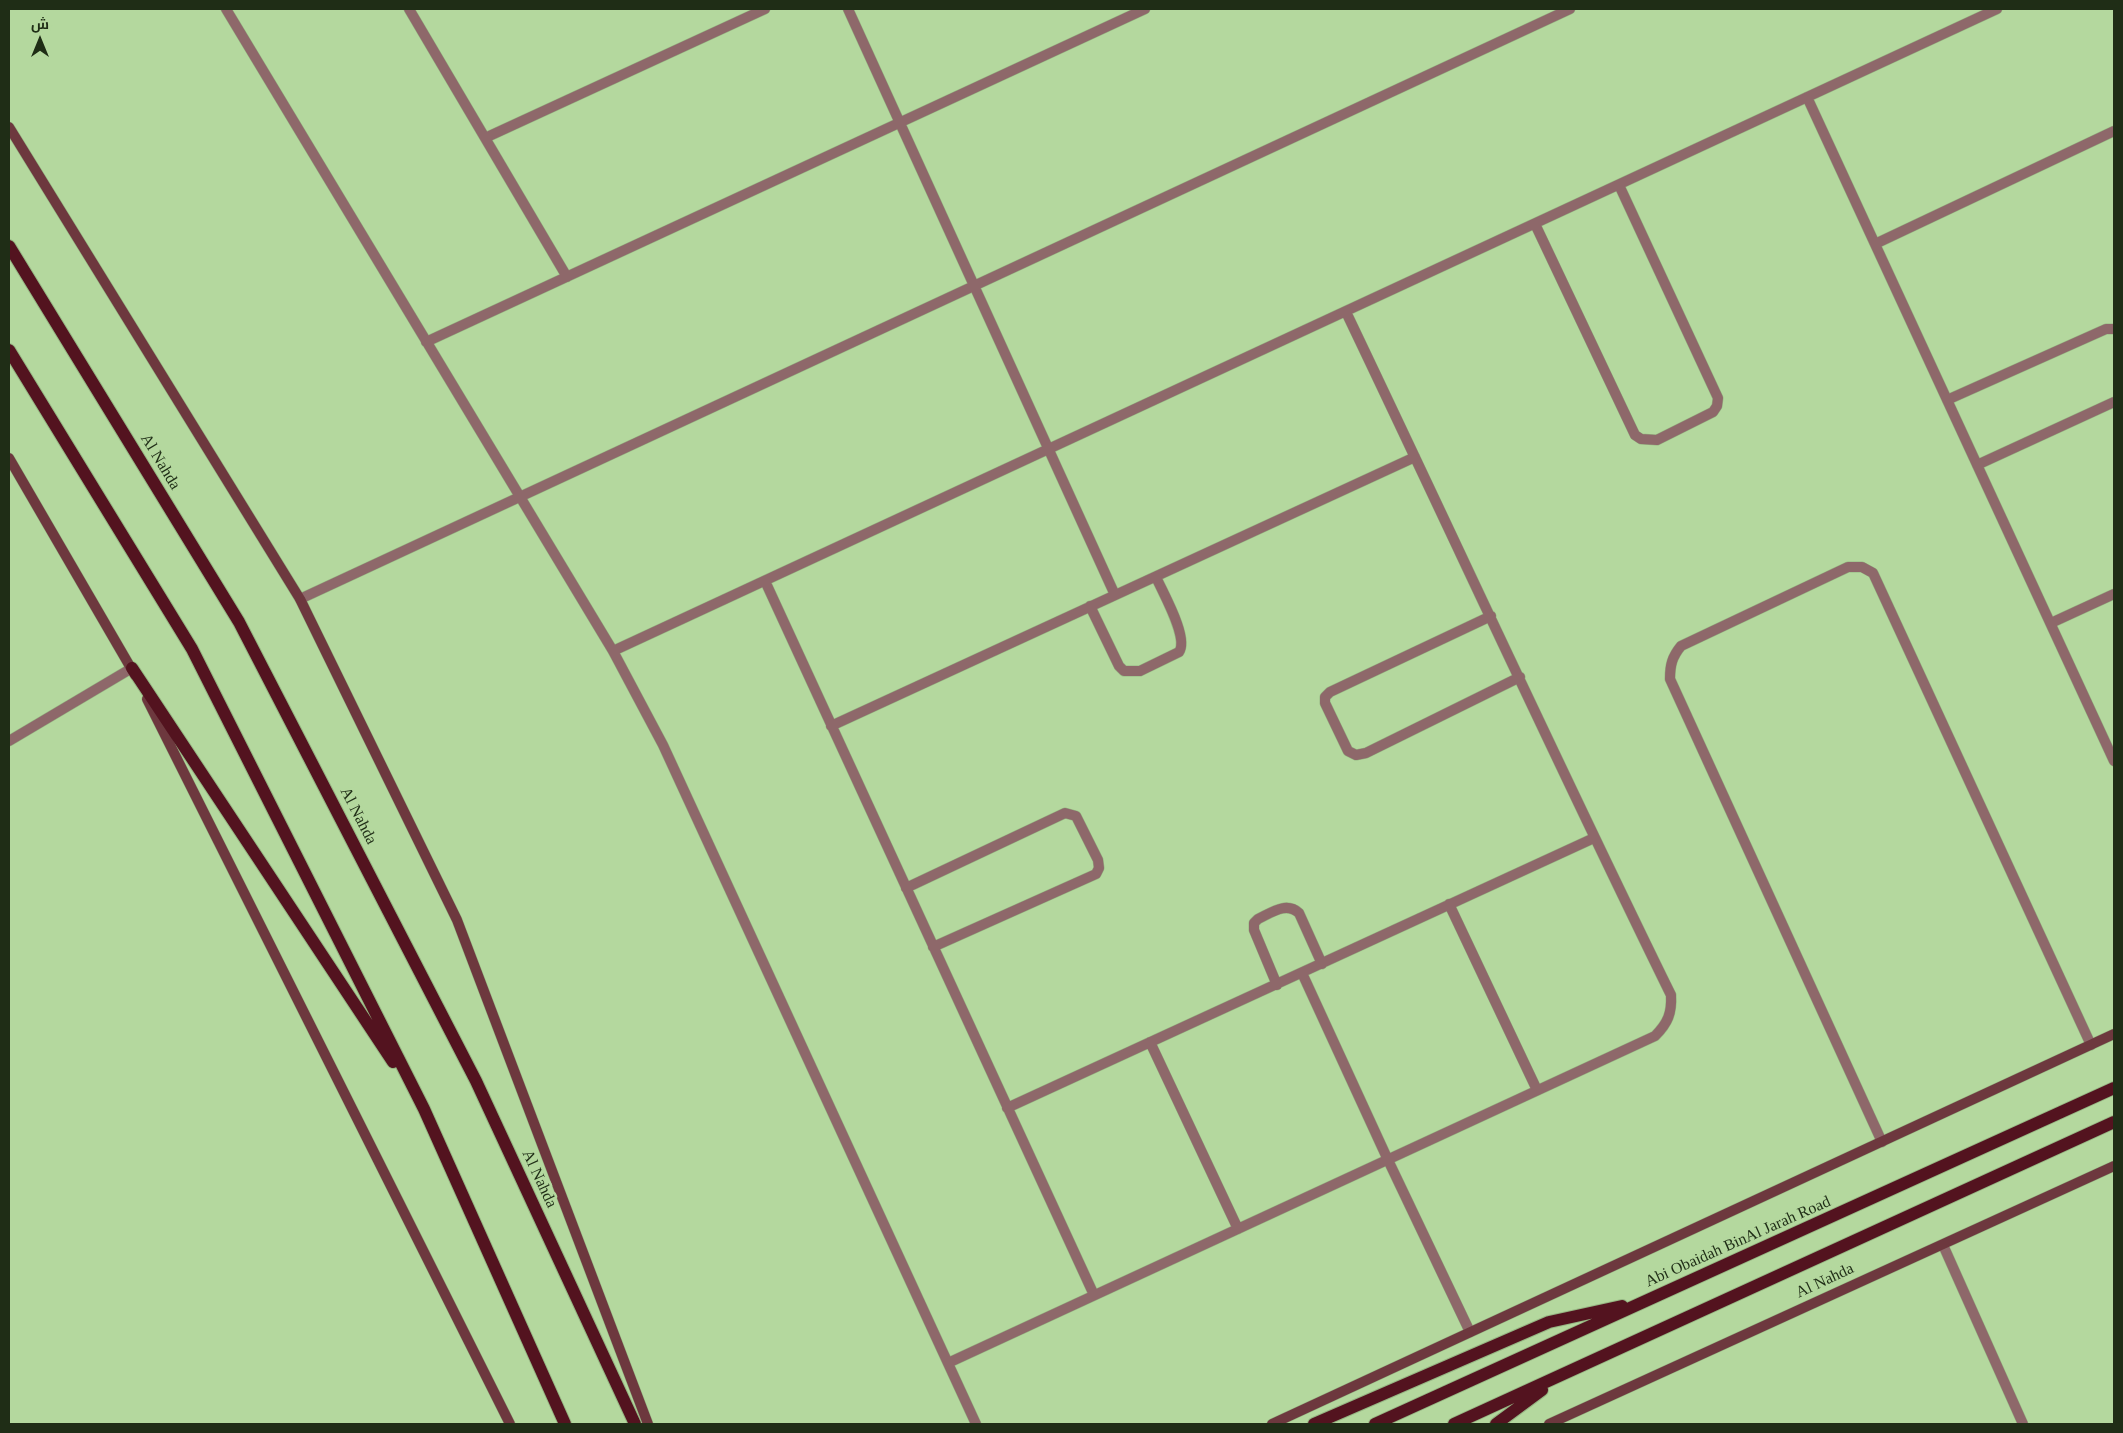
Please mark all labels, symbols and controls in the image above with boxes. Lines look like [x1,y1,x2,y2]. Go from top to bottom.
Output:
north arrow [15,15,65,65]
text: ش [31,17,49,32]
street label: Al Nahda [136,431,184,493]
street label: Al Nahda [335,784,381,848]
street label: Al Nahda [517,1147,561,1211]
street label: Abi Obaidah BinAl Jarah Road [1642,1192,1834,1292]
street label: Al Nahda [1793,1259,1857,1303]

